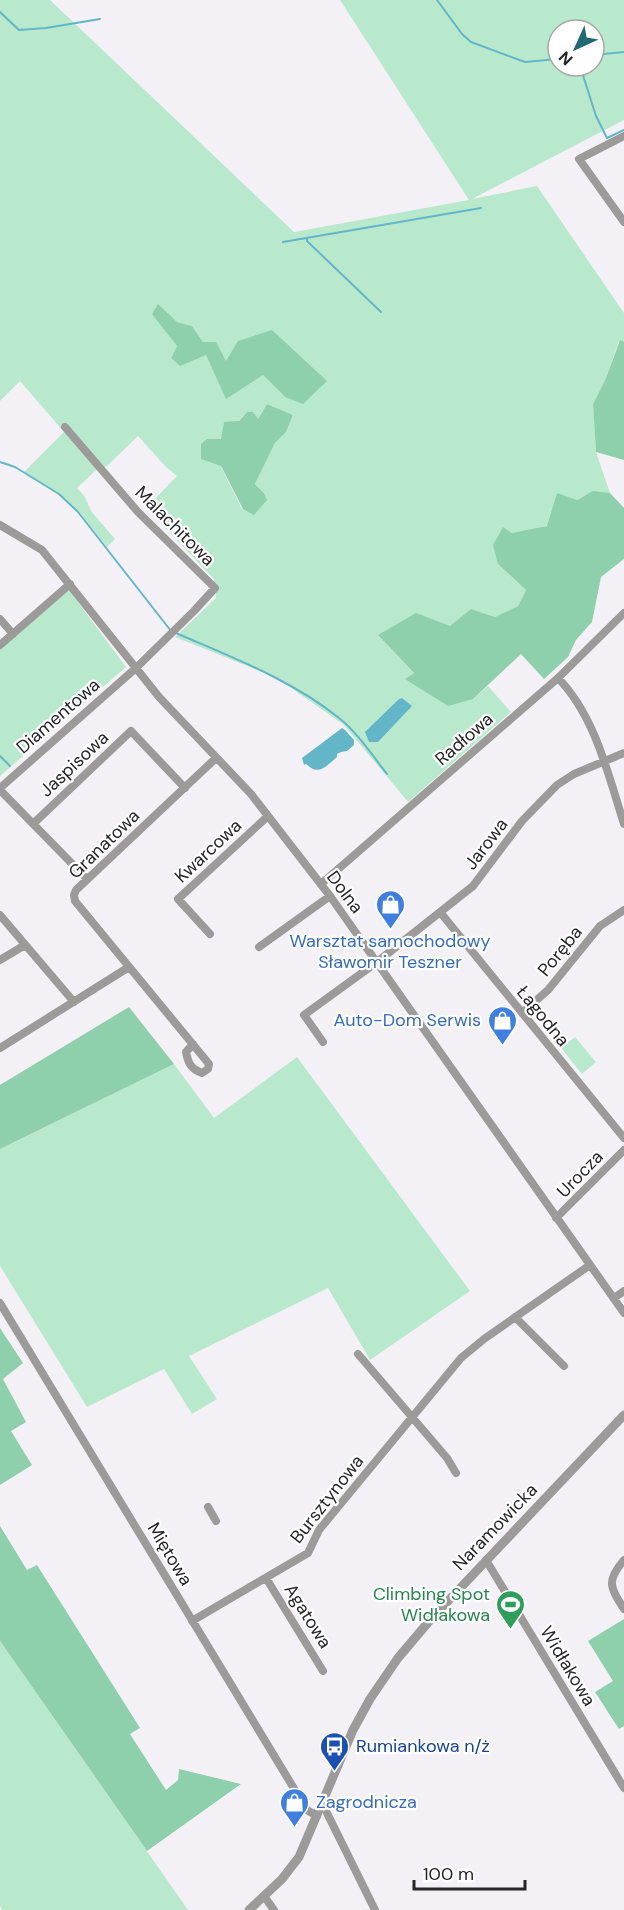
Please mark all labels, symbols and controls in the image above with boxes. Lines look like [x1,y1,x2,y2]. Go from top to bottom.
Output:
north arrow [546,18,606,78]
text: N [554,47,577,70]
street label: Malachitowa [130,481,220,571]
street label: Diamentowa [11,673,105,759]
street label: Radłowa [430,707,498,771]
street label: Jaspisowa [34,726,114,802]
street label: Granatowa [63,804,145,884]
street label: Jarowa [459,813,513,875]
street label: Kwarcowa [169,814,247,888]
street label: Dolna [321,866,369,918]
shop icon: Warsztat samochodowy Sławomir Teszner [374,888,406,930]
street label: Poręba [532,921,588,981]
place label: Warsztat samochodowy Sławomir Teszner [290,929,490,974]
street label: Łagodna [511,981,575,1051]
shop icon: Auto-Dom Serwis [486,1004,518,1046]
place label: Auto-Dom Serwis [333,1008,481,1032]
street label: Urocza [552,1145,608,1203]
street label: Bursztynowa [285,1450,369,1548]
street label: Naramowicka [447,1478,543,1576]
street label: Miętowa [142,1518,198,1590]
street label: Agatowa [279,1579,337,1653]
place label: Climbing Spot Widłakowa [373,1582,490,1627]
sports icon: Climbing Spot Widłakowa [495,1588,527,1630]
street label: Widłakowa [535,1622,601,1710]
bus stop icon: Rumiankowa n/ż [319,1730,351,1772]
place label: Rumiankowa n/ż [356,1734,490,1758]
shop icon: Zagrodnicza [279,1786,311,1828]
place label: Zagrodnicza [316,1790,417,1814]
scale bar [414,1853,525,1891]
text: 100 m [423,1862,474,1886]

